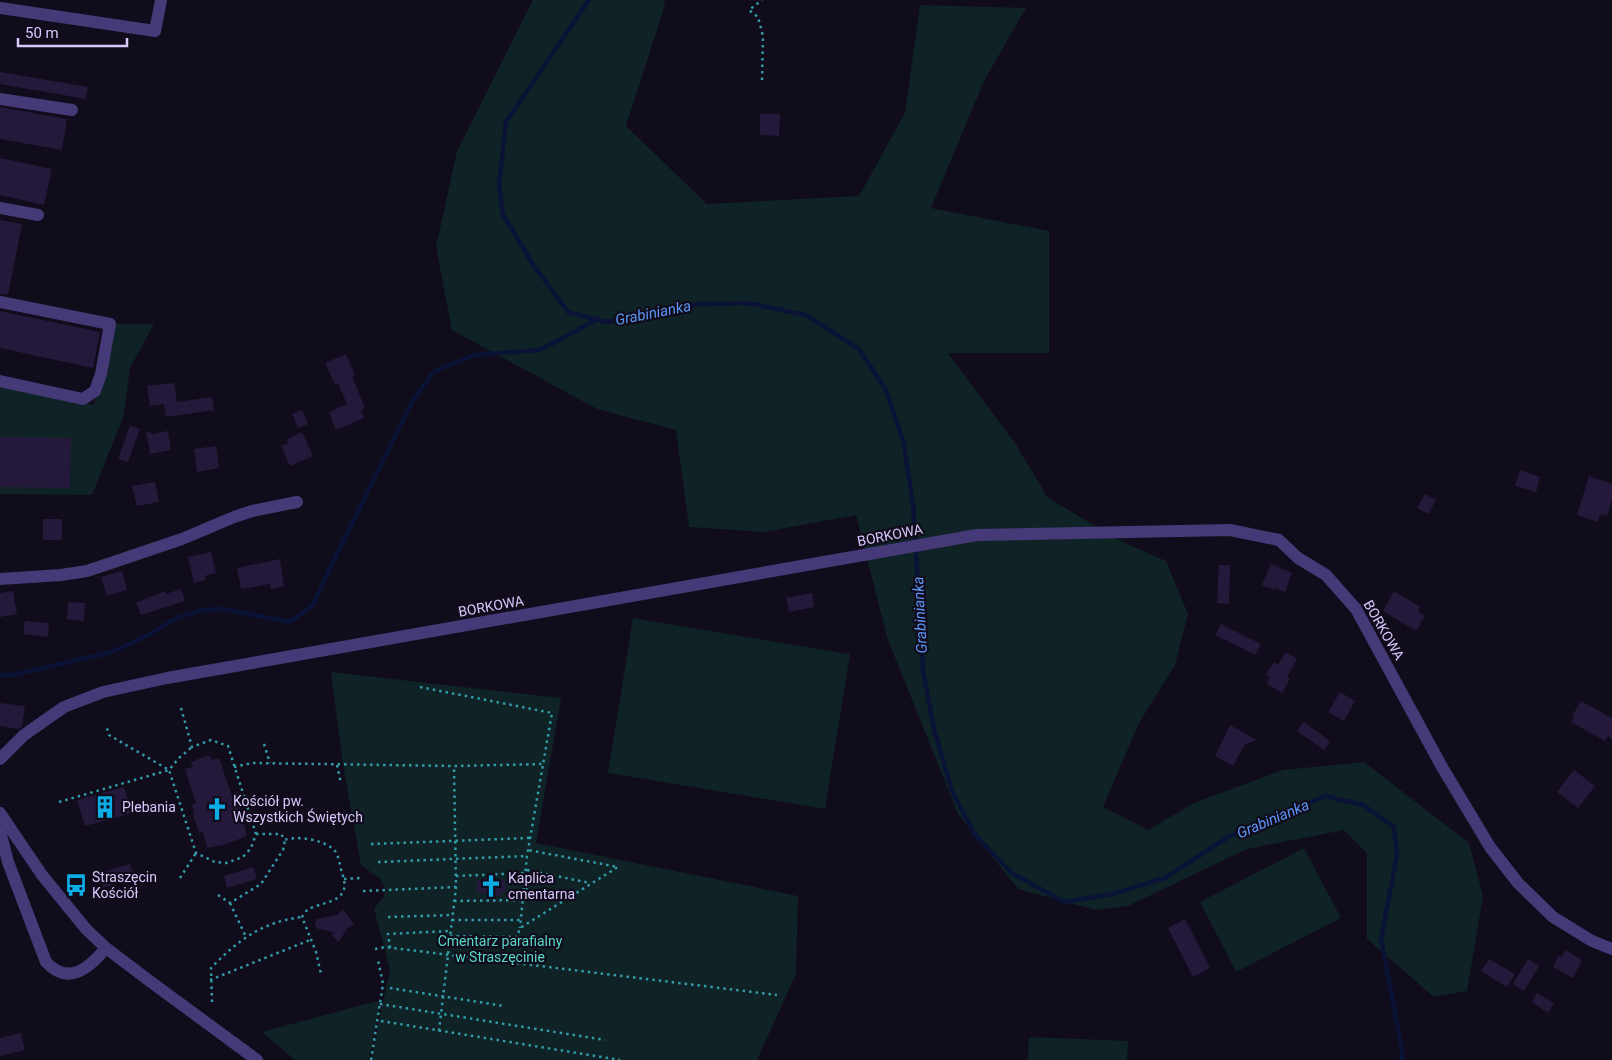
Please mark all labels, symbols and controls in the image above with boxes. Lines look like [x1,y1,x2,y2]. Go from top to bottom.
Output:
scale bar [18,15,126,47]
text: 50 m [25,24,59,42]
water label: Grabinianka [613,297,693,329]
street label: BORKOWA [856,521,924,549]
water label: Grabinianka [909,576,931,654]
street label: BORKOWA [457,592,525,620]
street label: BORKOWA [1360,597,1408,663]
place label: Kościół pw. Wszystkich Świętych [233,793,363,825]
building icon: Plebania [92,794,118,820]
church icon: Kościół pw. Wszystkich Świętych [204,796,230,822]
water label: Grabinianka [1234,796,1312,842]
place label: Plebania [122,799,176,815]
place label: Straszęcin Kościół [92,869,157,901]
place label: Kaplica cmentarna [508,870,575,902]
bus stop icon: Straszęcin Kościół [63,872,89,898]
church icon: Kaplica cmentarna [478,873,504,899]
park label: Cmentarz parafialny w Straszęcinie [438,933,563,965]

